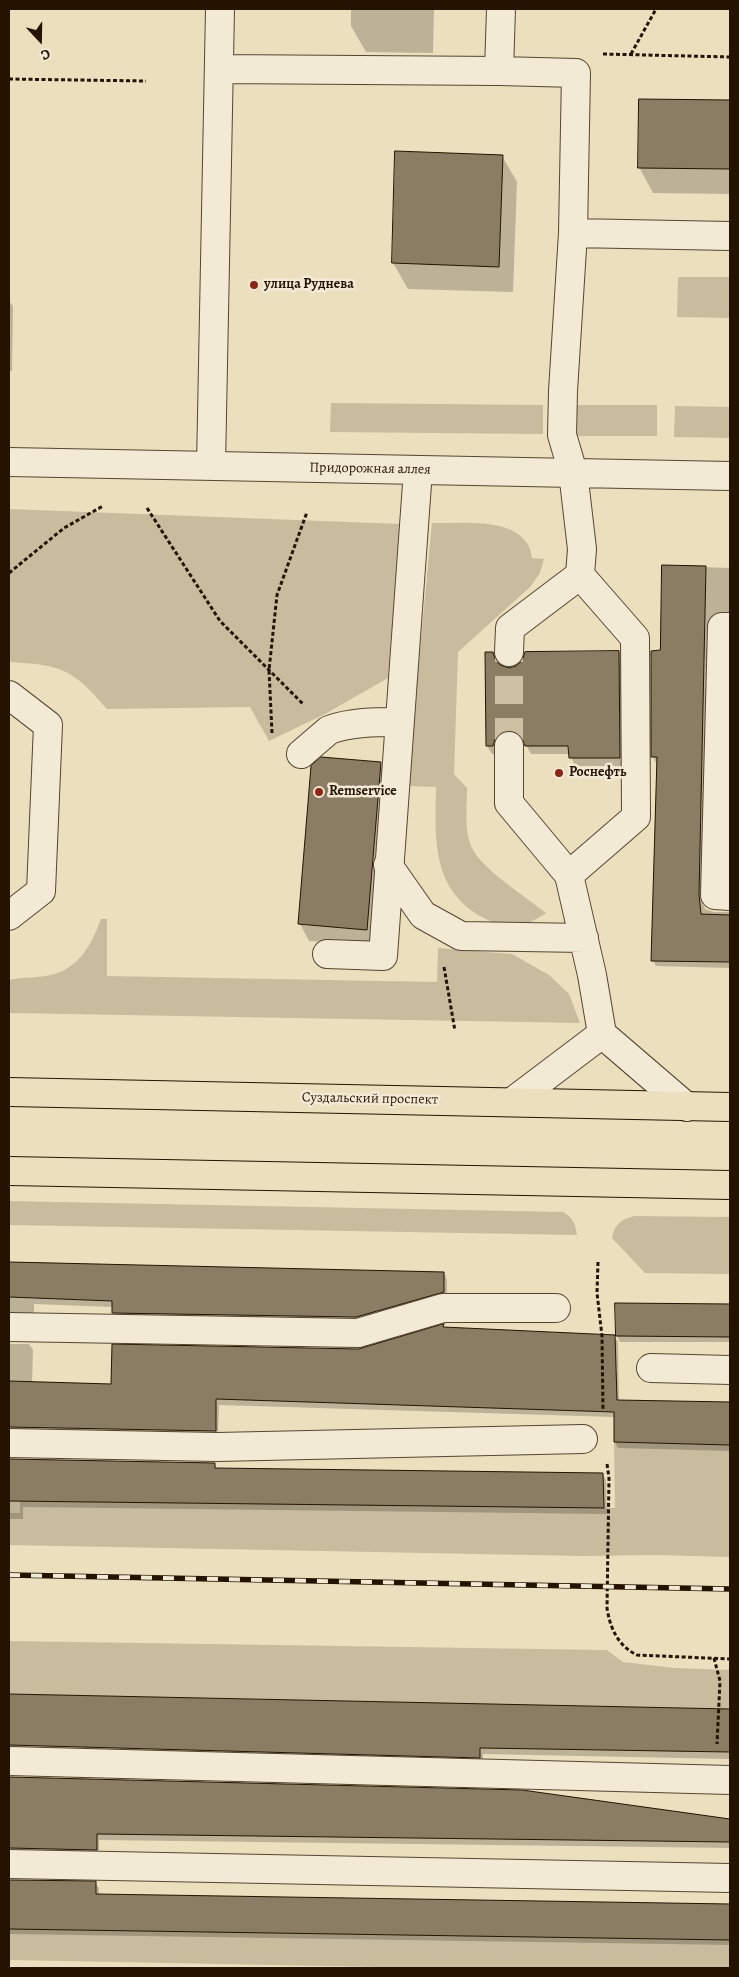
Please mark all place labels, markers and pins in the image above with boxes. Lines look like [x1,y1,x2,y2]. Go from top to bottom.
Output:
place label: улица Руднева [264,277,354,293]
marker: улица Руднева [248,279,260,291]
place label: Роснефть [569,765,626,781]
marker: Роснефть [553,767,565,779]
place label: Remservice [329,784,397,800]
marker: Remservice [313,786,325,798]

